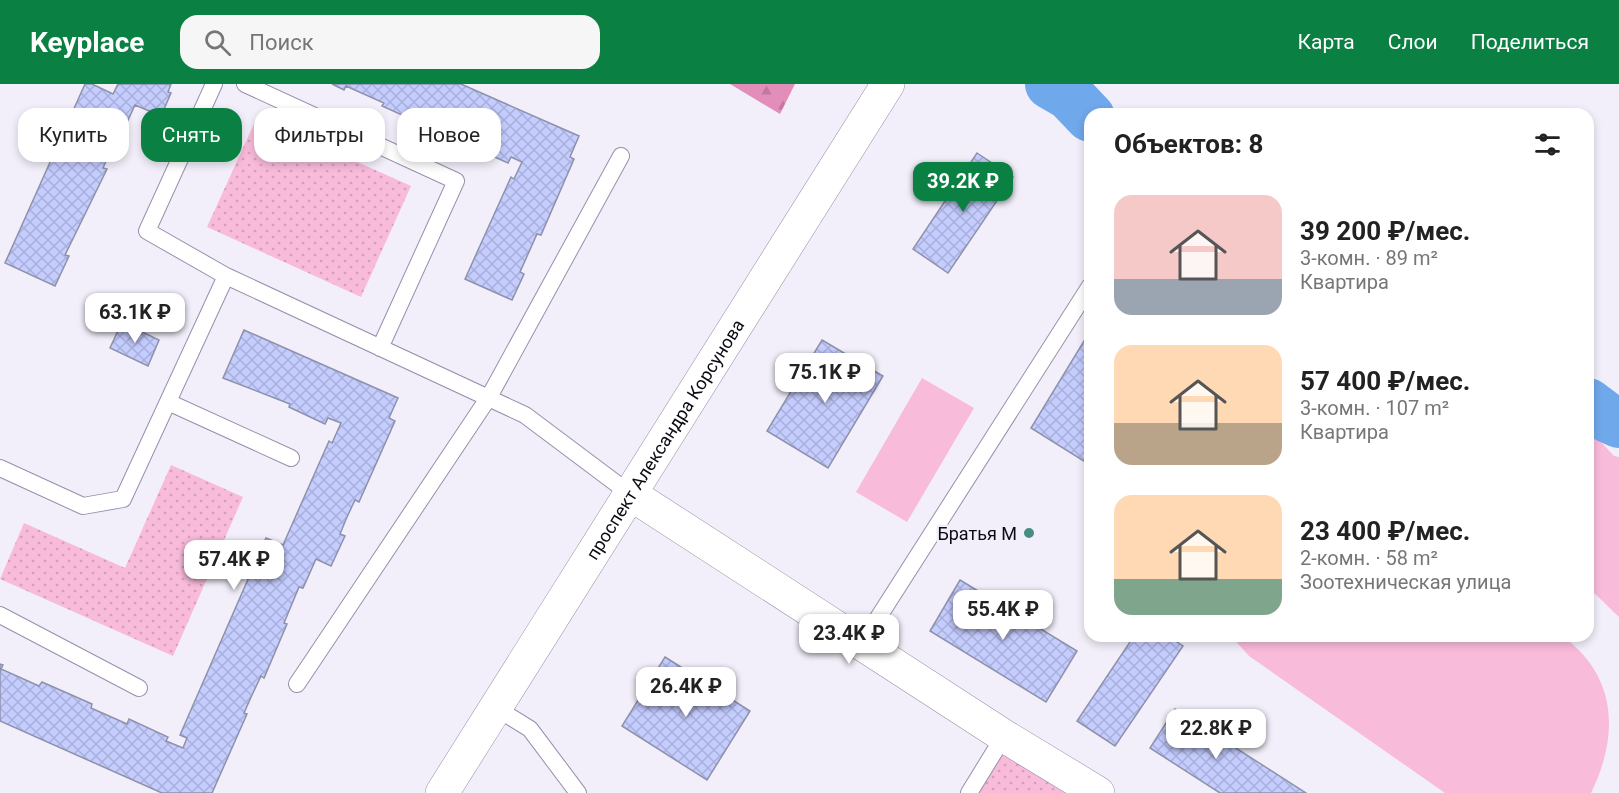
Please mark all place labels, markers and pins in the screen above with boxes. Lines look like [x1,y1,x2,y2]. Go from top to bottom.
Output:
pin: 39.2K ₽ [908,162,1018,213]
pin: 63.1K ₽ [80,293,190,344]
pin: 75.1K ₽ [770,353,880,404]
place label: Братья М [937,523,1017,544]
marker: Братья М [1022,526,1036,540]
pin: 57.4K ₽ [179,540,289,591]
pin: 55.4K ₽ [948,590,1058,641]
pin: 23.4K ₽ [794,614,904,665]
pin: 26.4K ₽ [631,667,741,718]
pin: 22.8K ₽ [1161,709,1271,760]

